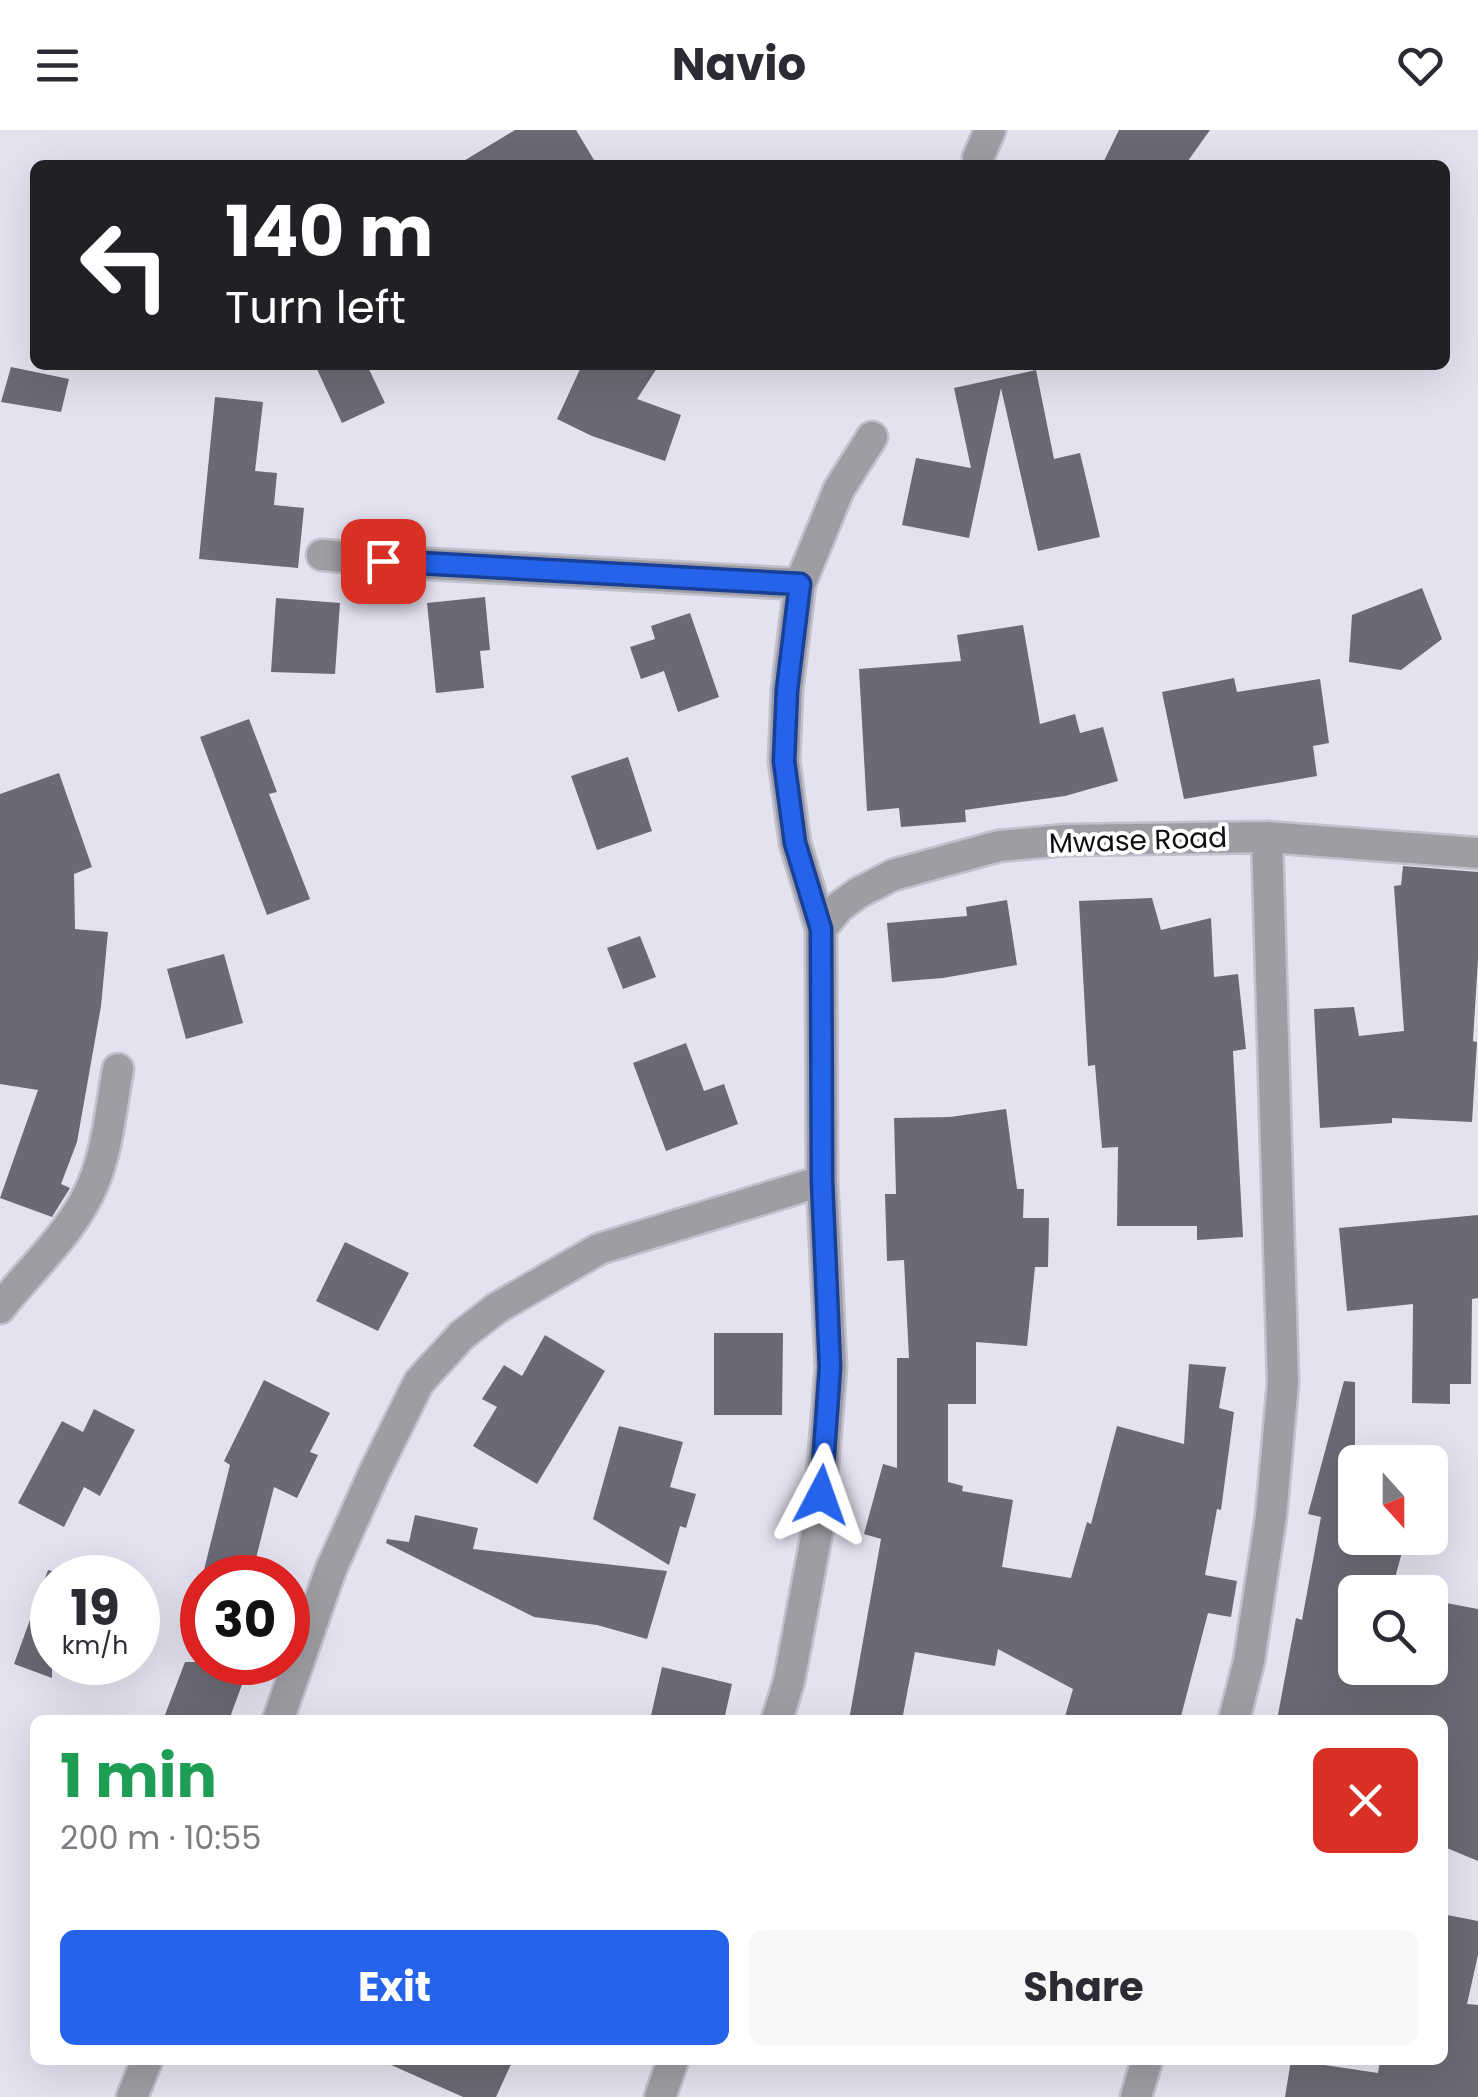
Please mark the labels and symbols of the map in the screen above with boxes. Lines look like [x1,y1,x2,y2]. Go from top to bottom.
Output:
pin [341,519,426,604]
street label: Mwase Road [1048,818,1228,863]
position arrow [769,1443,873,1547]
north arrow [1338,1445,1448,1555]
speed limit sign: 30 [180,1555,310,1685]

